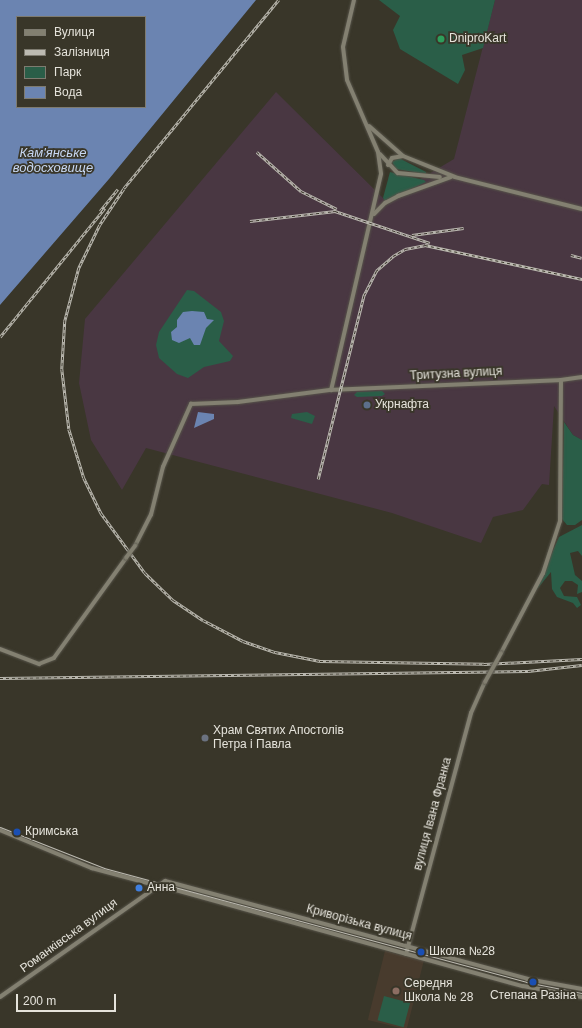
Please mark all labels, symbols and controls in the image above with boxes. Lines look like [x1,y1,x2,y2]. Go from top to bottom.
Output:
legend [16,16,146,108]
text: Вулиця [54,25,95,39]
place label: DniproKart [449,32,506,46]
marker: DniproKart [436,34,446,44]
text: Залізниця [54,45,110,59]
text: Парк [54,65,81,79]
text: Вода [54,85,82,99]
water label: Кам'янське водосховище [13,146,93,177]
street label: Тритузна вулиця [409,364,503,384]
place label: Укрнафта [375,398,429,412]
marker: Укрнафта [362,400,372,410]
place label: Храм Святих Апостолів Петра і Павла [213,724,344,752]
marker: Храм Святих Апостолів Петра і Павла [200,733,210,743]
street label: вулиця Івана Франка [411,756,455,872]
place label: Кримська [25,825,78,839]
marker: Кримська [12,827,22,837]
place label: Анна [147,881,175,895]
marker: Анна [134,883,144,893]
street label: Романківська вулиця [18,896,120,976]
street label: Криворізька вулиця [305,902,413,944]
place label: Школа №28 [429,945,495,959]
marker: Школа №28 [416,947,426,957]
place label: Середня Школа № 28 [404,977,473,1005]
marker: Степана Разіна [528,977,538,987]
scale bar [18,986,118,1012]
marker: Середня Школа № 28 [391,986,401,996]
place label: Степана Разіна [490,989,576,1003]
text: 200 m [23,994,56,1008]

